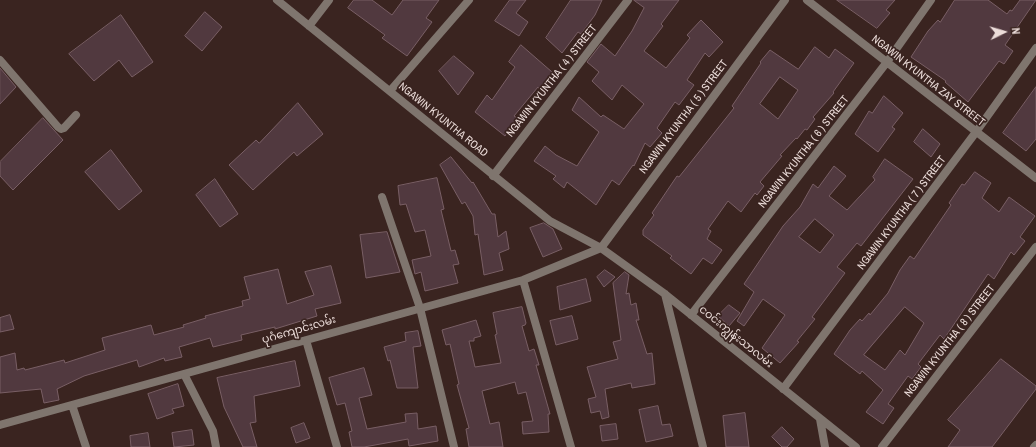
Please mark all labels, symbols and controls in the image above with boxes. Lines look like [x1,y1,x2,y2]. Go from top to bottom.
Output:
north arrow [984,12,1024,52]
street label: NGAWIN KYUNTHA ( 4 ) STREET [504,22,600,140]
text: N [1009,27,1023,35]
street label: NGAWIN KYUNTHA ZAY STREET [869,33,987,129]
street label: NGAWIN KYUNTHA ( 5 ) STREET [637,58,731,176]
street label: NGAWIN KYUNTHA ROAD [396,80,490,160]
street label: NGAWIN KYUNTHA ( 6 ) STREET [756,93,852,211]
street label: NGAWIN KYUNTHA ( 7 ) STREET [855,154,949,272]
street label: NGAWIN KYUNTHA ( 8 ) STREET [902,282,998,400]
street label: ငဝင်းကျွန်းသာလမ်း [696,303,776,371]
street label: ပုဂံကျောင်းလမ်း [260,313,338,347]

